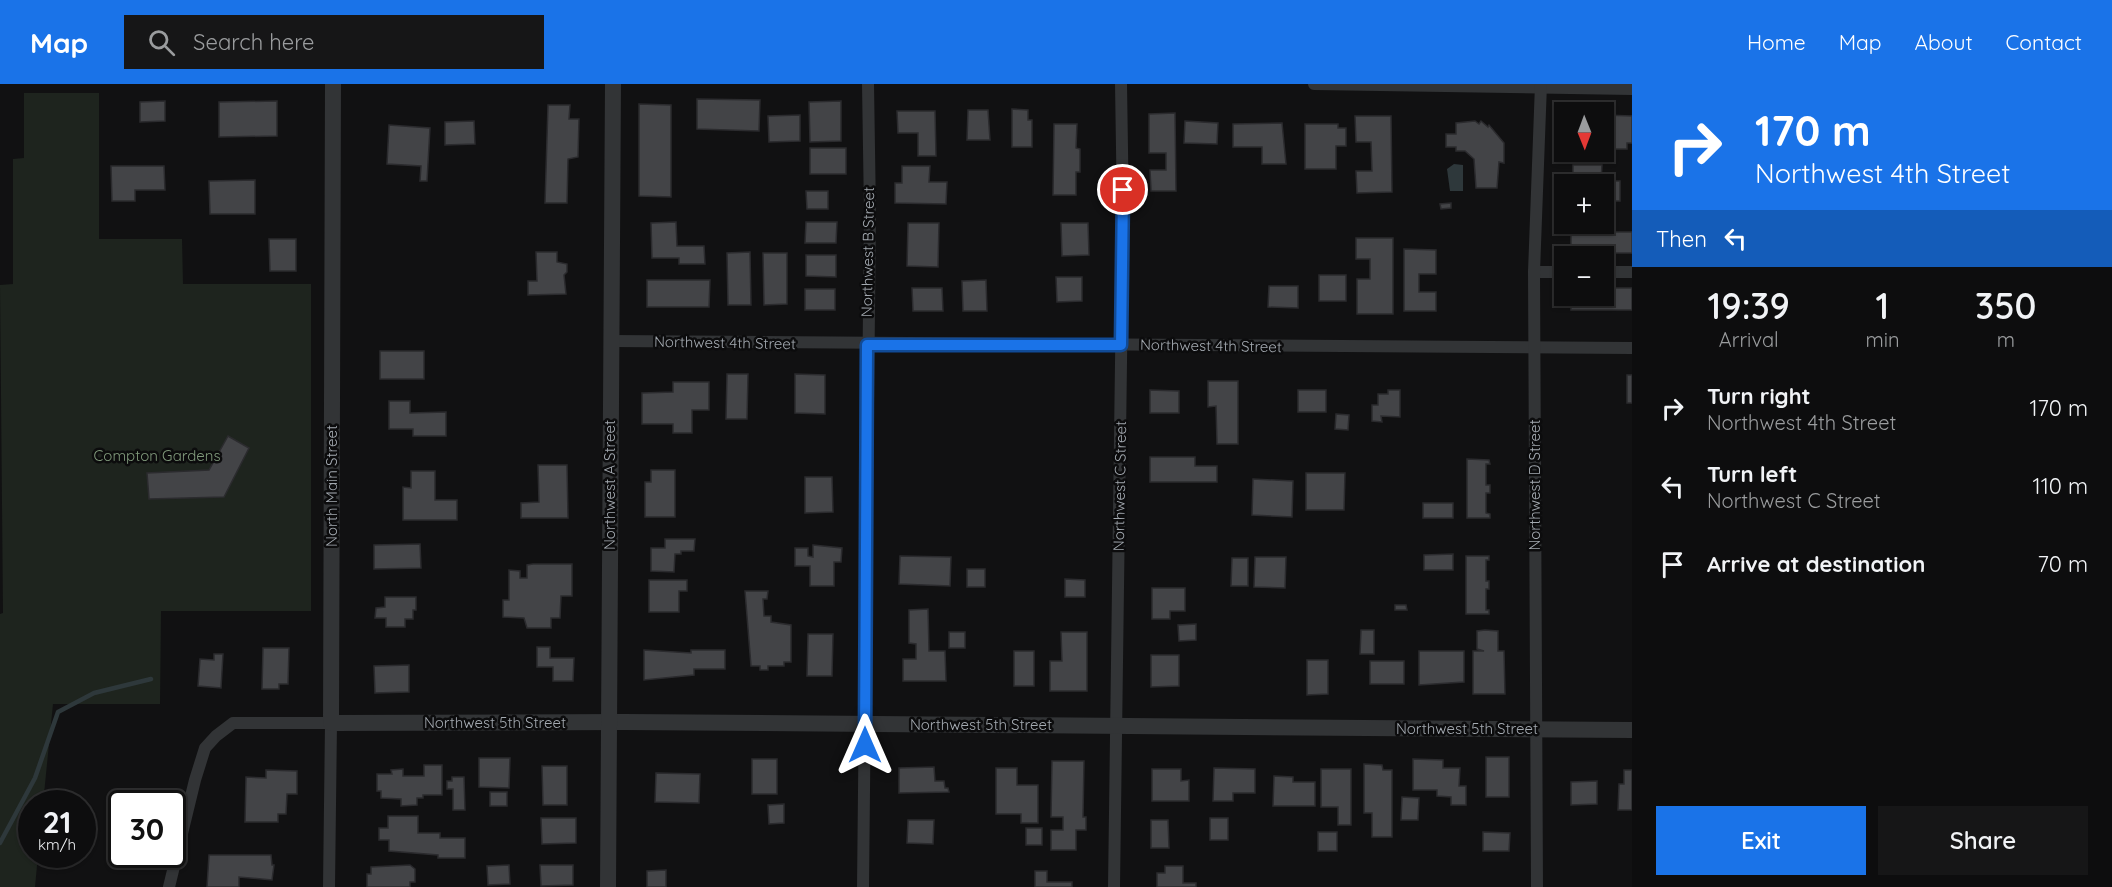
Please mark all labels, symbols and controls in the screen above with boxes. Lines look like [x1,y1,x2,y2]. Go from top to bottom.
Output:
search box [124,15,544,69]
text: Map [30,25,88,60]
icon: search [145,26,178,59]
text: Search here [193,28,315,56]
text: Home [1747,29,1806,55]
text: Map [1839,29,1882,55]
text: About [1915,29,1973,55]
text: Contact [2006,29,2082,55]
north arrow [1554,102,1614,162]
map controls [1554,102,1614,306]
text: 170 m [1755,104,1871,157]
icon: right [1656,108,1734,186]
text: Northwest 4th Street [1755,156,2010,190]
pin [1097,164,1148,215]
icon: arrive [1106,173,1139,206]
button: + [1554,174,1614,234]
street label: Northwest B Street [857,187,878,317]
icon: left [1719,222,1752,255]
text: Then [1656,225,1707,253]
button: − [1554,246,1614,306]
text: 19:39 [1708,283,1790,328]
text: 1 [1876,283,1889,328]
text: 350 [1975,283,2037,328]
text: Arrival [1719,327,1779,352]
text: min [1865,327,1900,352]
text: m [1997,327,2015,352]
street label: Northwest 4th Street [654,332,796,353]
street label: Northwest 4th Street [1140,335,1282,356]
text: Turn right [1707,382,1811,410]
icon: right [1656,392,1689,425]
text: 170 m [2029,394,2088,422]
text: Northwest 4th Street [1707,410,1896,435]
street label: Northwest D Street [1525,419,1544,551]
street label: Northwest A Street [600,420,619,550]
street label: Northwest C Street [1109,421,1130,551]
street label: North Main Street [322,425,341,547]
park label: Compton Gardens [94,446,220,465]
text: Turn left [1707,460,1797,488]
icon: left [1656,470,1689,503]
text: 110 m [2033,472,2088,500]
text: Northwest C Street [1707,488,1881,513]
icon: arrive [1656,548,1689,581]
text: Arrive at destination [1707,550,1925,578]
text: 70 m [2038,550,2088,578]
street label: Northwest 5th Street [424,713,566,732]
position arrow [833,713,897,777]
street label: Northwest 5th Street [910,715,1052,734]
street label: Northwest 5th Street [1396,719,1538,738]
speed limit sign: 30 [108,790,186,868]
text: 21 [43,803,71,841]
button: Exit [1656,806,1866,875]
button: Share [1878,806,2088,875]
text: km/h [38,835,76,854]

